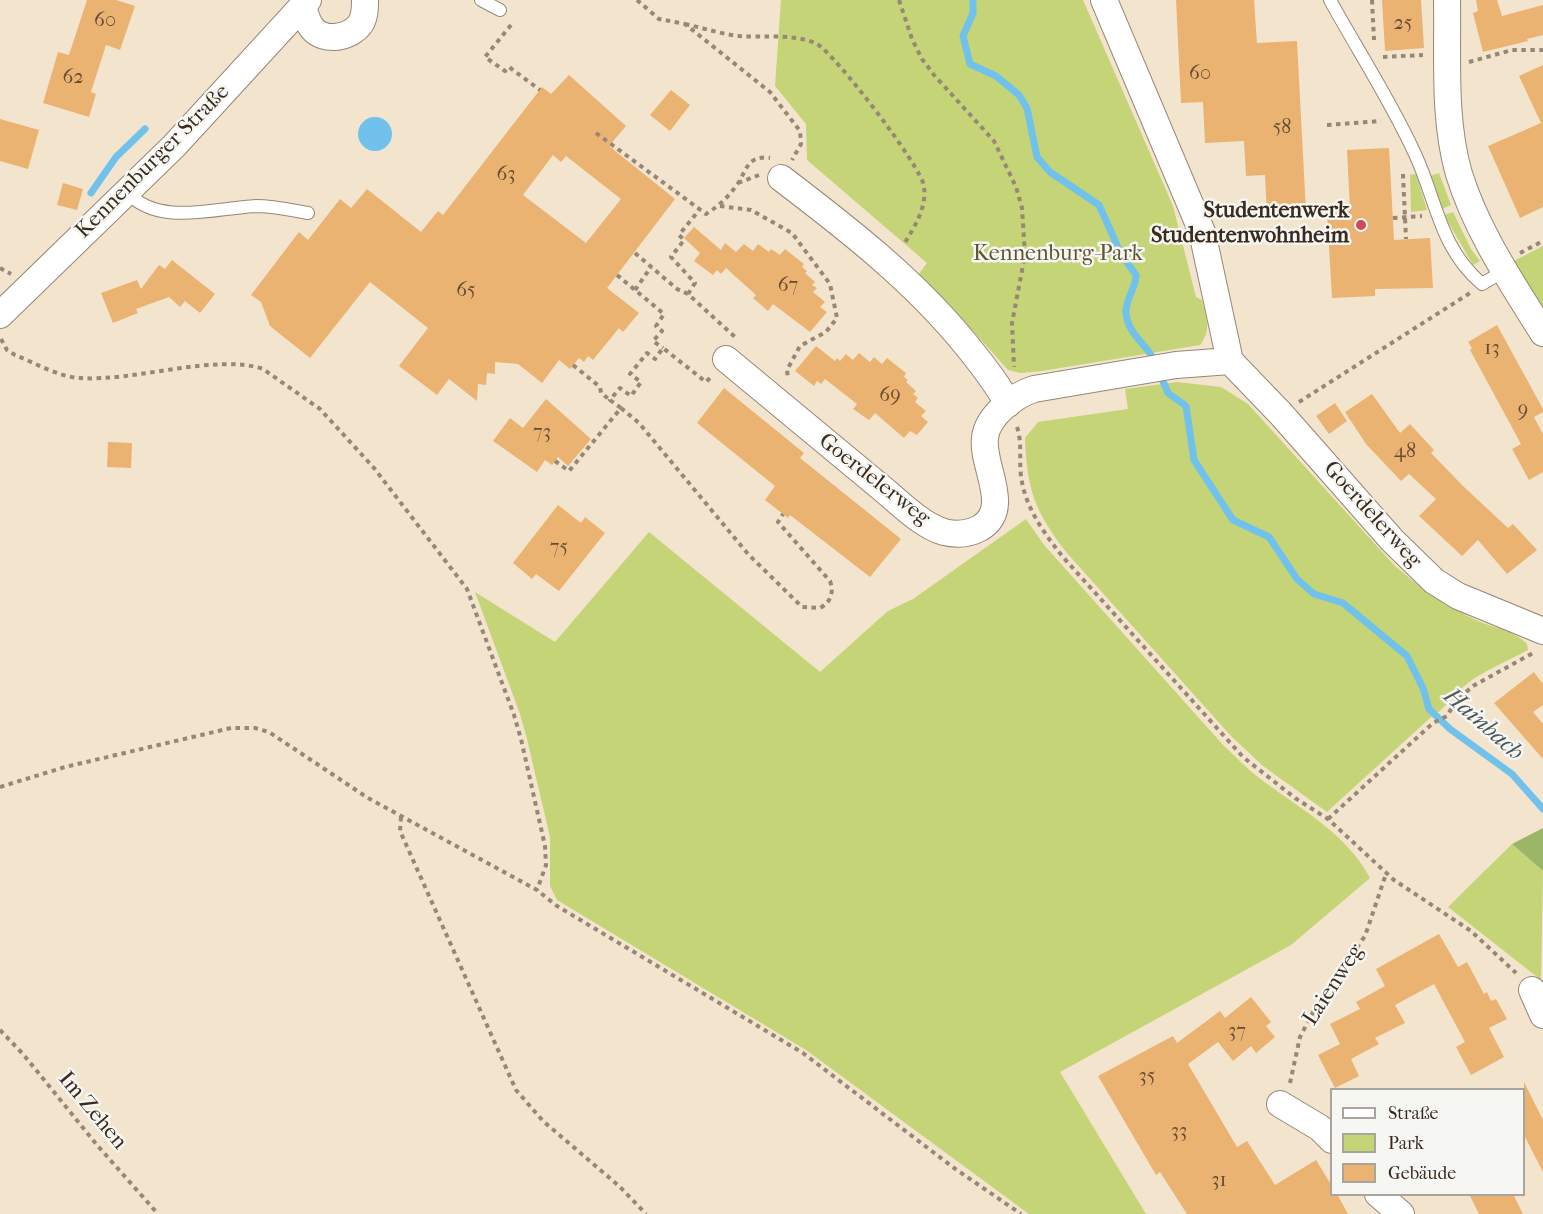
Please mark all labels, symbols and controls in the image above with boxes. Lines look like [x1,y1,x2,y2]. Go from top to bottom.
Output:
house number: 60 [94,9,116,33]
house number: 25 [1394,12,1412,36]
house number: 60 [1189,62,1211,86]
house number: 62 [62,66,84,90]
street label: Kennenburger Straße [70,79,236,245]
house number: 58 [1273,116,1291,140]
house number: 63 [496,163,516,187]
place label: Studentenwerk Studentenwohnheim [1151,199,1349,250]
marker: Studentenwerk Studentenwohnheim [1354,218,1368,232]
park label: Kennenburg-Park [973,242,1143,268]
house number: 67 [778,274,798,298]
house number: 65 [456,279,476,303]
house number: 13 [1484,337,1500,361]
house number: 69 [879,384,901,408]
house number: 9 [1518,399,1528,423]
house number: 73 [533,421,551,445]
street label: Goerdelerweg [813,428,935,532]
house number: 48 [1394,440,1416,464]
street label: Goerdelerweg [1317,456,1427,574]
house number: 75 [550,536,568,560]
water label: Hainbach [1437,683,1529,767]
street label: Laienweg [1298,939,1370,1031]
house number: 37 [1228,1020,1246,1044]
house number: 35 [1139,1065,1155,1089]
street label: Im Zehen [52,1067,132,1155]
legend [1330,1088,1525,1196]
text: Straße [1388,1103,1438,1124]
house number: 33 [1171,1120,1187,1144]
text: Park [1388,1133,1424,1154]
text: Gebäude [1388,1163,1456,1184]
house number: 31 [1211,1169,1227,1193]

